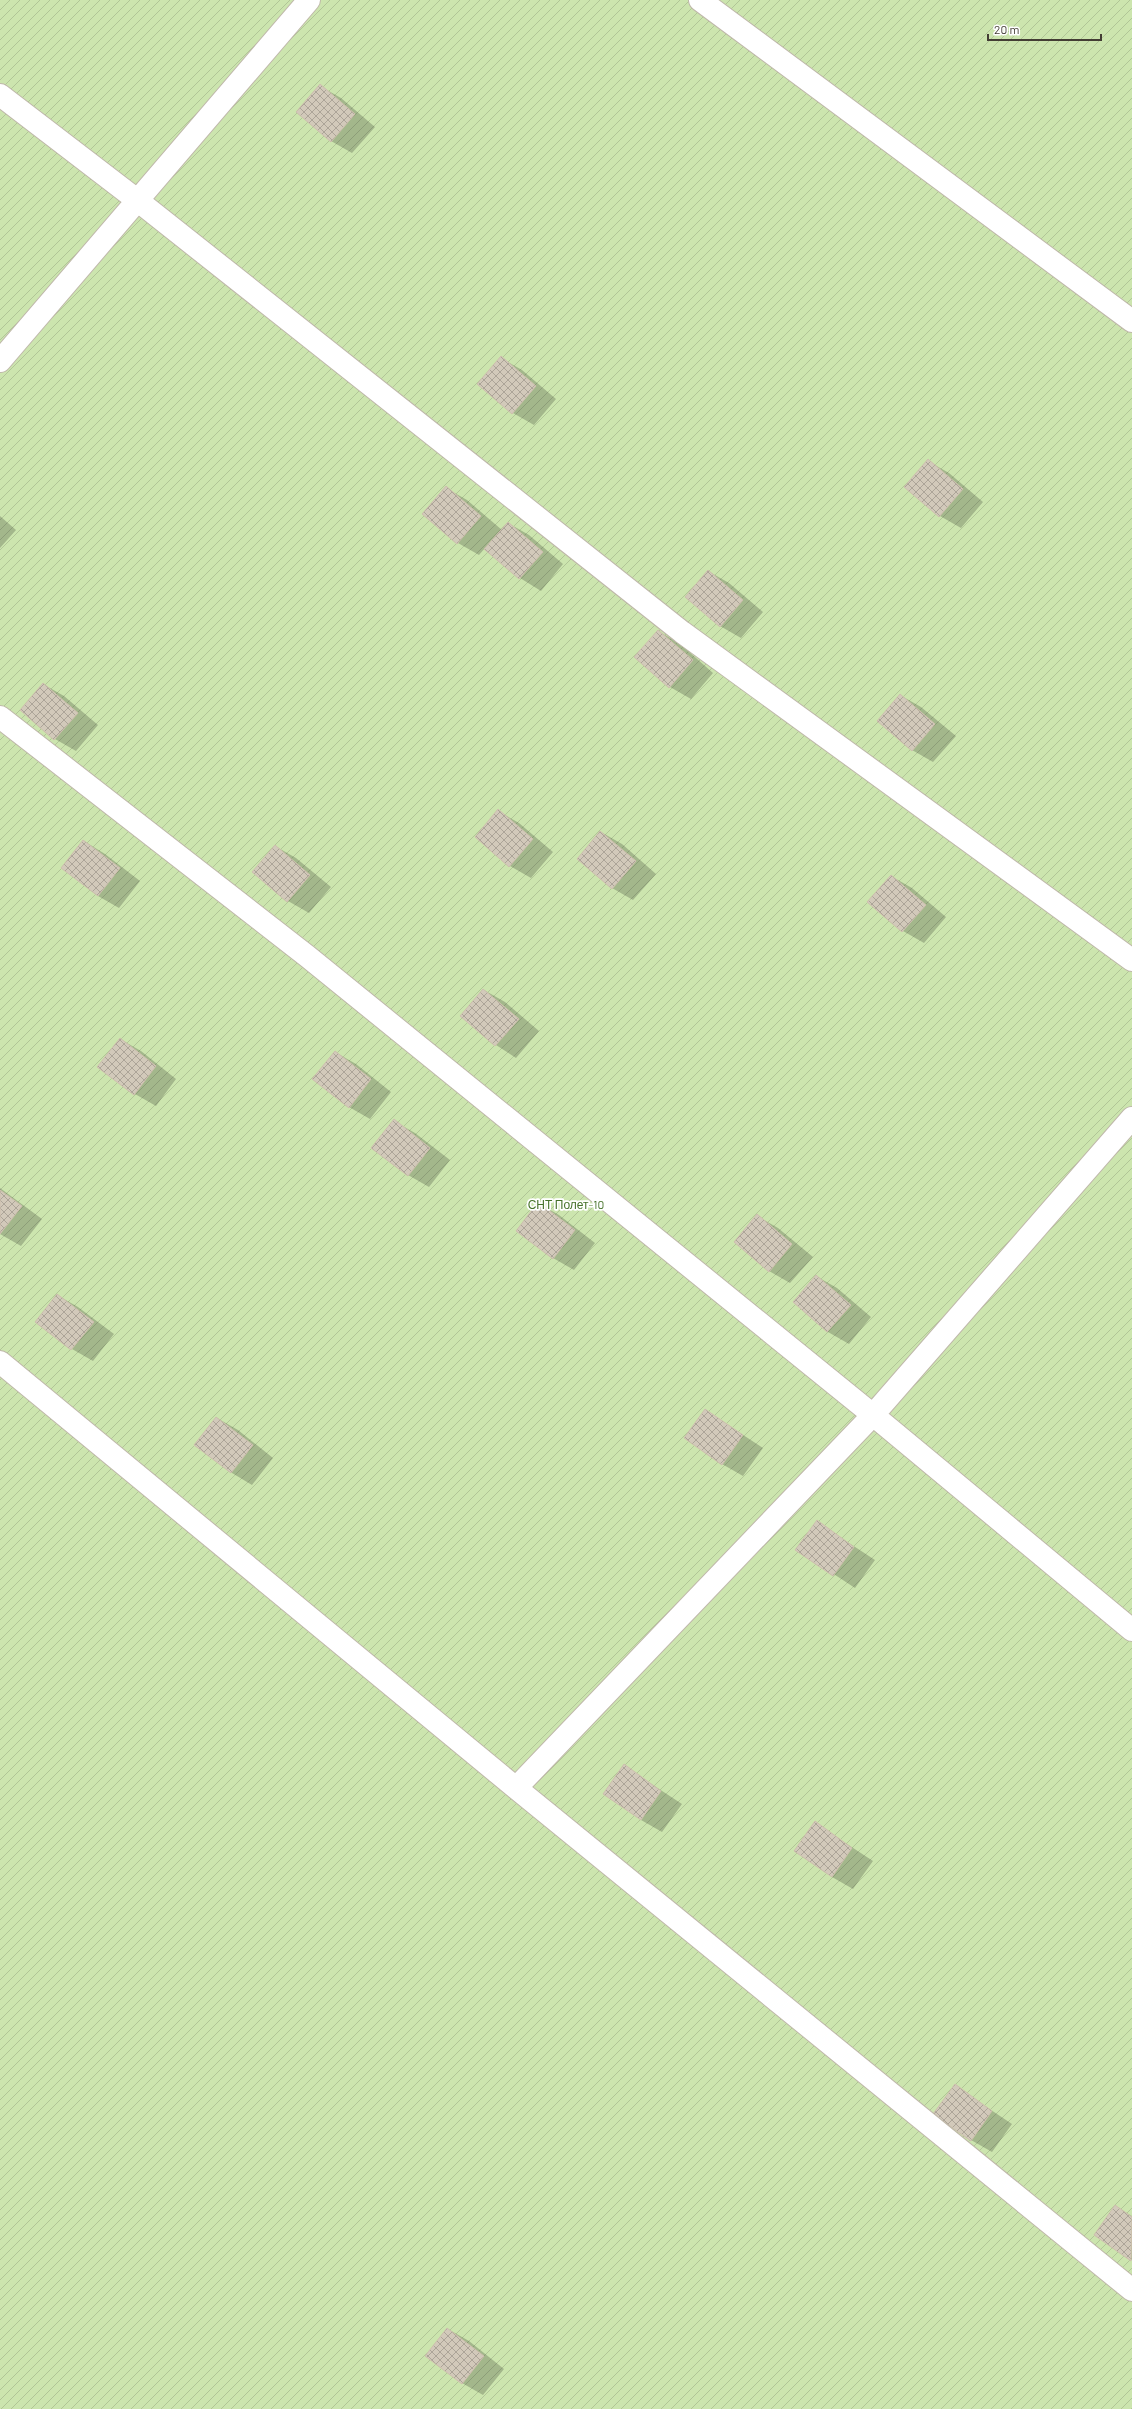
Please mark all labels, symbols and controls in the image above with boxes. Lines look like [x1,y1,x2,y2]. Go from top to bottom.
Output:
scale bar [988,16,1101,42]
text: 20 m [994,22,1020,36]
park label: СНТ Полет-10 [528,1197,604,1211]

